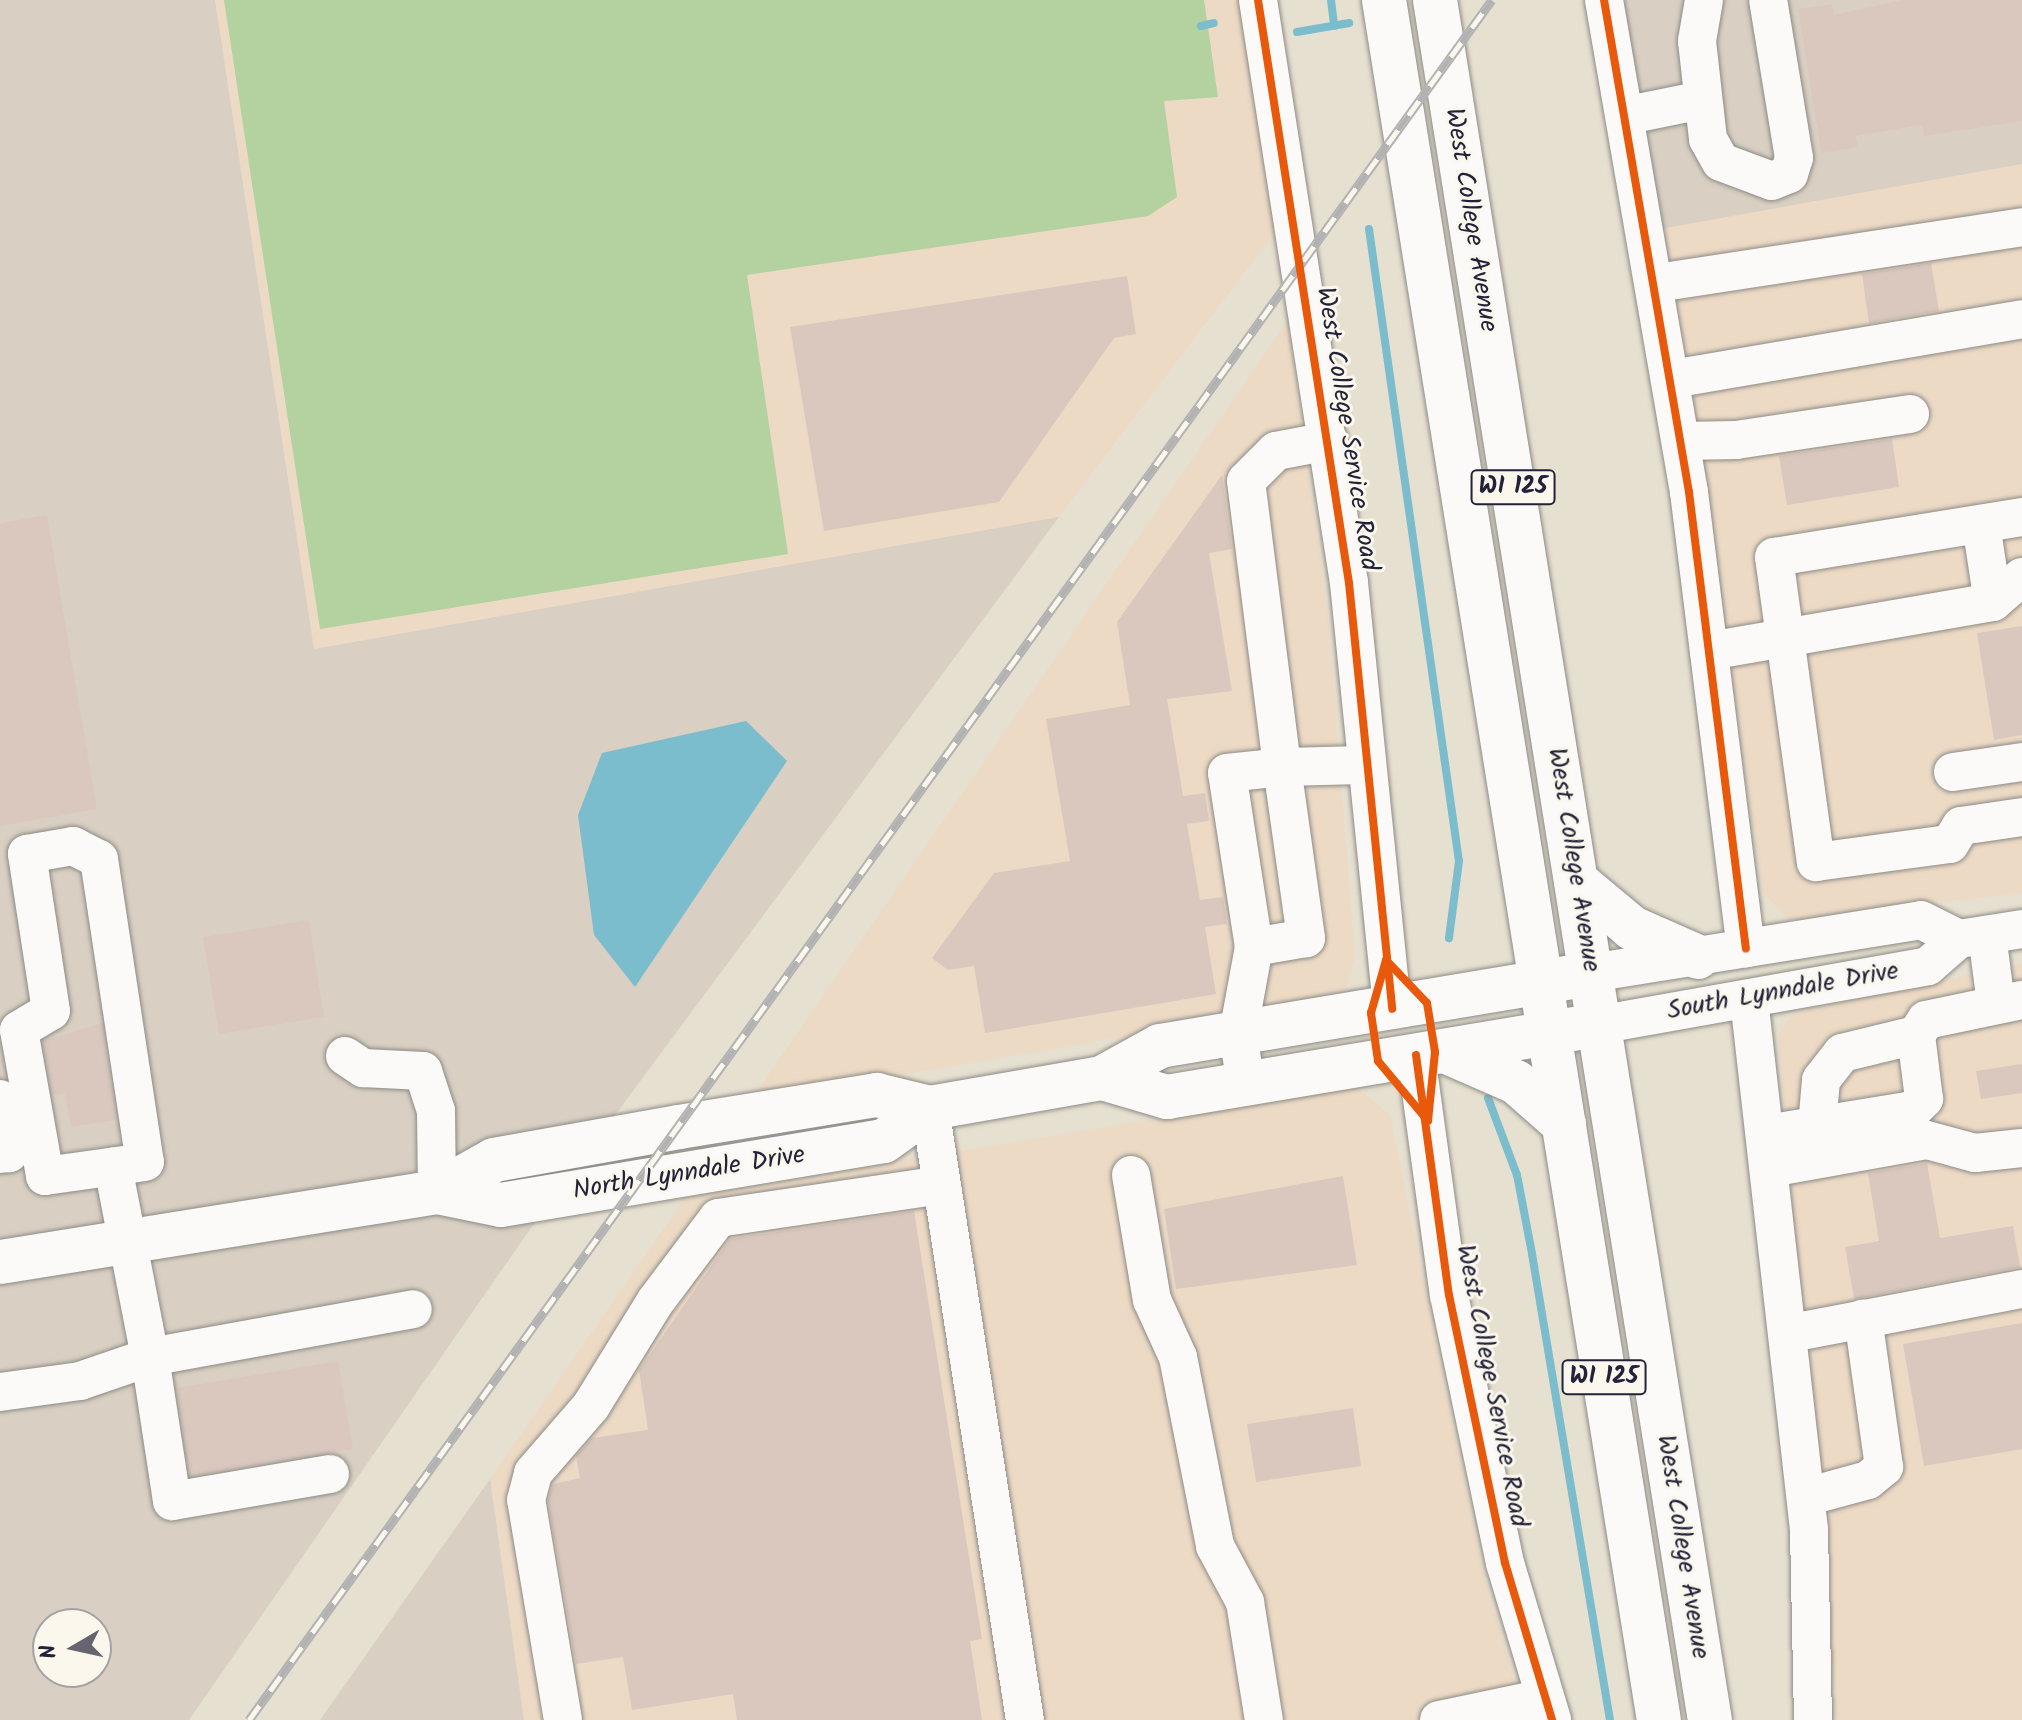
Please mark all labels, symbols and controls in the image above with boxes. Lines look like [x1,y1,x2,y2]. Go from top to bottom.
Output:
street label: West College Avenue [1437,106,1503,334]
street label: West College Service Road [1308,285,1384,573]
road number: WI 125 [1469,467,1557,507]
street label: West College Avenue [1540,746,1606,974]
street label: South Lynndale Drive [1665,956,1901,1028]
street label: North Lynndale Drive [571,1140,807,1208]
street label: West College Service Road [1448,1242,1534,1530]
road number: WI 125 [1560,1357,1648,1397]
street label: West College Avenue [1649,1433,1715,1661]
north arrow [32,1608,112,1688]
text: N [31,1642,68,1661]

